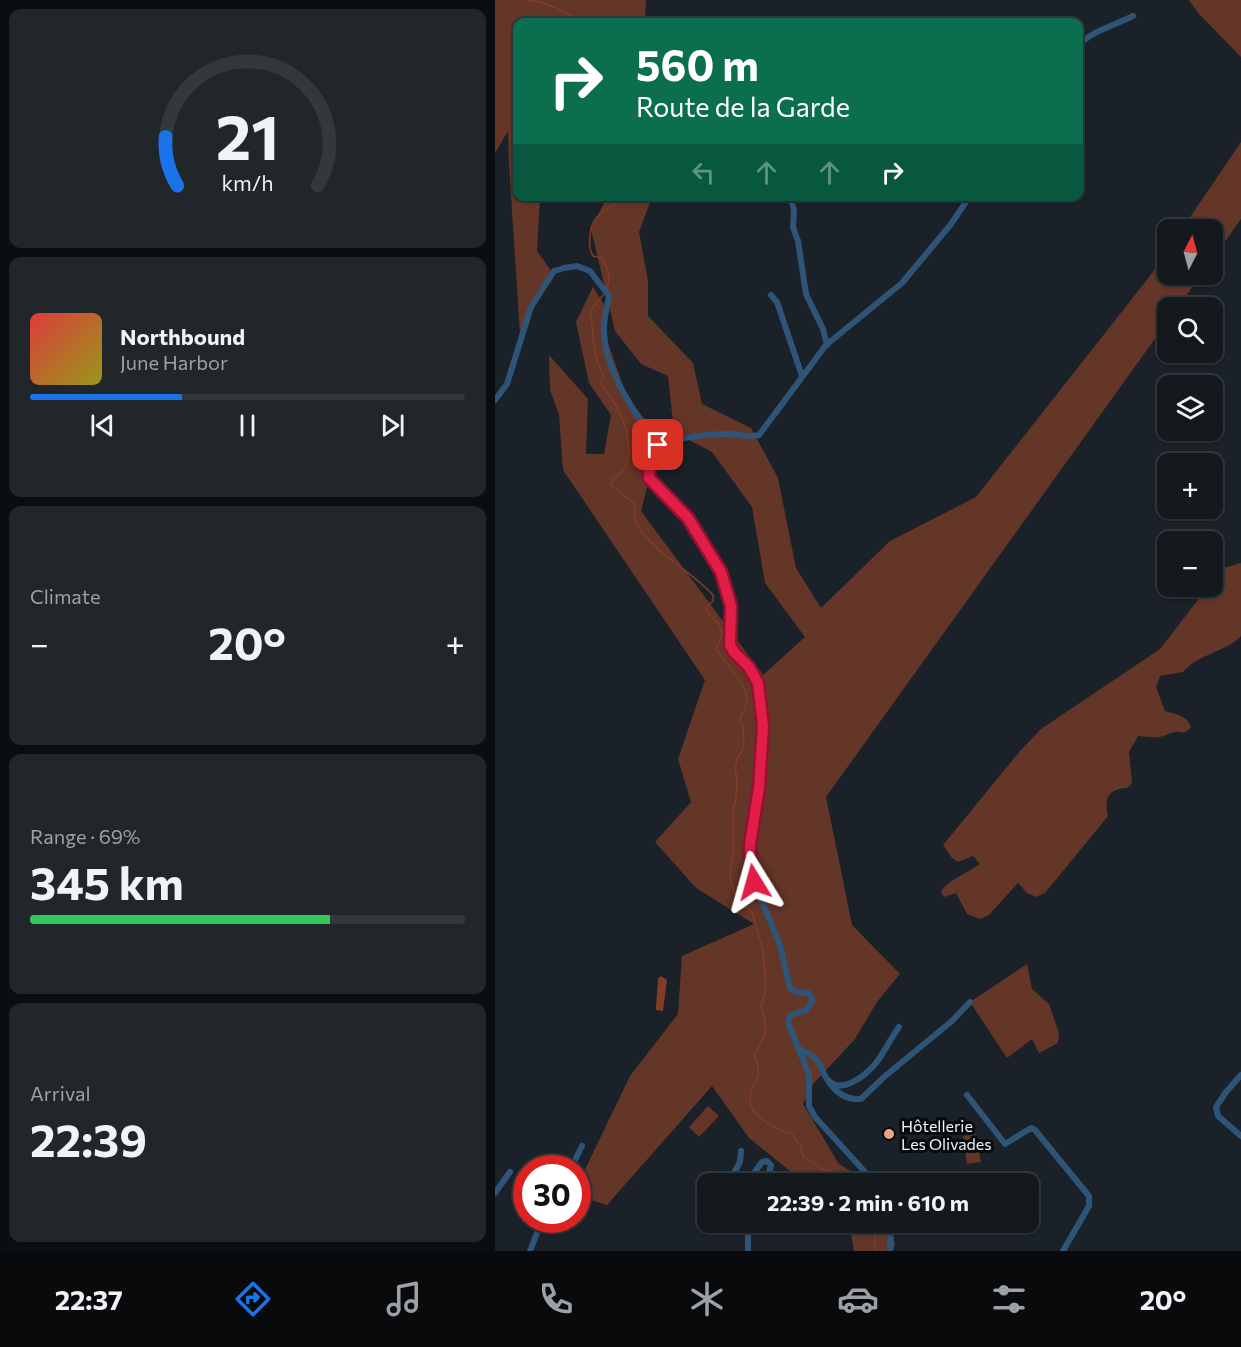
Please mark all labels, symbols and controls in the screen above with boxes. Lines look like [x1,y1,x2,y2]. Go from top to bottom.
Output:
text: 560 m [636,38,759,90]
icon: right [537,42,615,120]
text: Route de la Garde [636,90,850,123]
text: 21 [216,97,279,173]
icon: left [687,156,720,189]
icon: ahead [750,156,783,189]
icon: ahead [813,156,846,189]
icon: right [876,156,909,189]
text: km/h [221,169,274,195]
north arrow [1157,219,1223,285]
map controls [1157,219,1223,597]
button: search [1157,297,1223,363]
text: Northbound [120,323,245,350]
text: June Harbor [120,350,228,374]
button: layers [1157,375,1223,441]
icon: previous [86,409,119,442]
icon: pause [231,409,264,442]
icon: next [376,409,409,442]
pin [632,419,683,470]
icon: arrive [641,428,674,461]
button: + [1157,453,1223,519]
button: − [1157,531,1223,597]
text: Climate [30,584,100,608]
text: 20° [208,614,286,669]
text: − [30,622,49,663]
text: + [446,622,465,663]
text: Range · 69% [30,824,140,848]
position arrow [722,850,786,914]
text: 345 km [30,854,184,909]
text: Arrival [30,1081,91,1105]
text: 22:39 [30,1111,147,1166]
place label: Hôtellerie Les Olivades [901,1116,992,1153]
marker: Hôtellerie Les Olivades [882,1127,896,1141]
speed limit sign: 30 [513,1155,591,1233]
text: 22:39 · 2 min · 610 m [767,1189,969,1216]
icon: directions [232,1278,274,1320]
icon: music [383,1278,425,1320]
icon: phone [535,1278,577,1320]
icon: climate [686,1278,728,1320]
icon: car [837,1278,879,1320]
icon: filters [988,1278,1030,1320]
text: 22:37 [55,1283,123,1316]
text: 20° [1140,1283,1186,1316]

